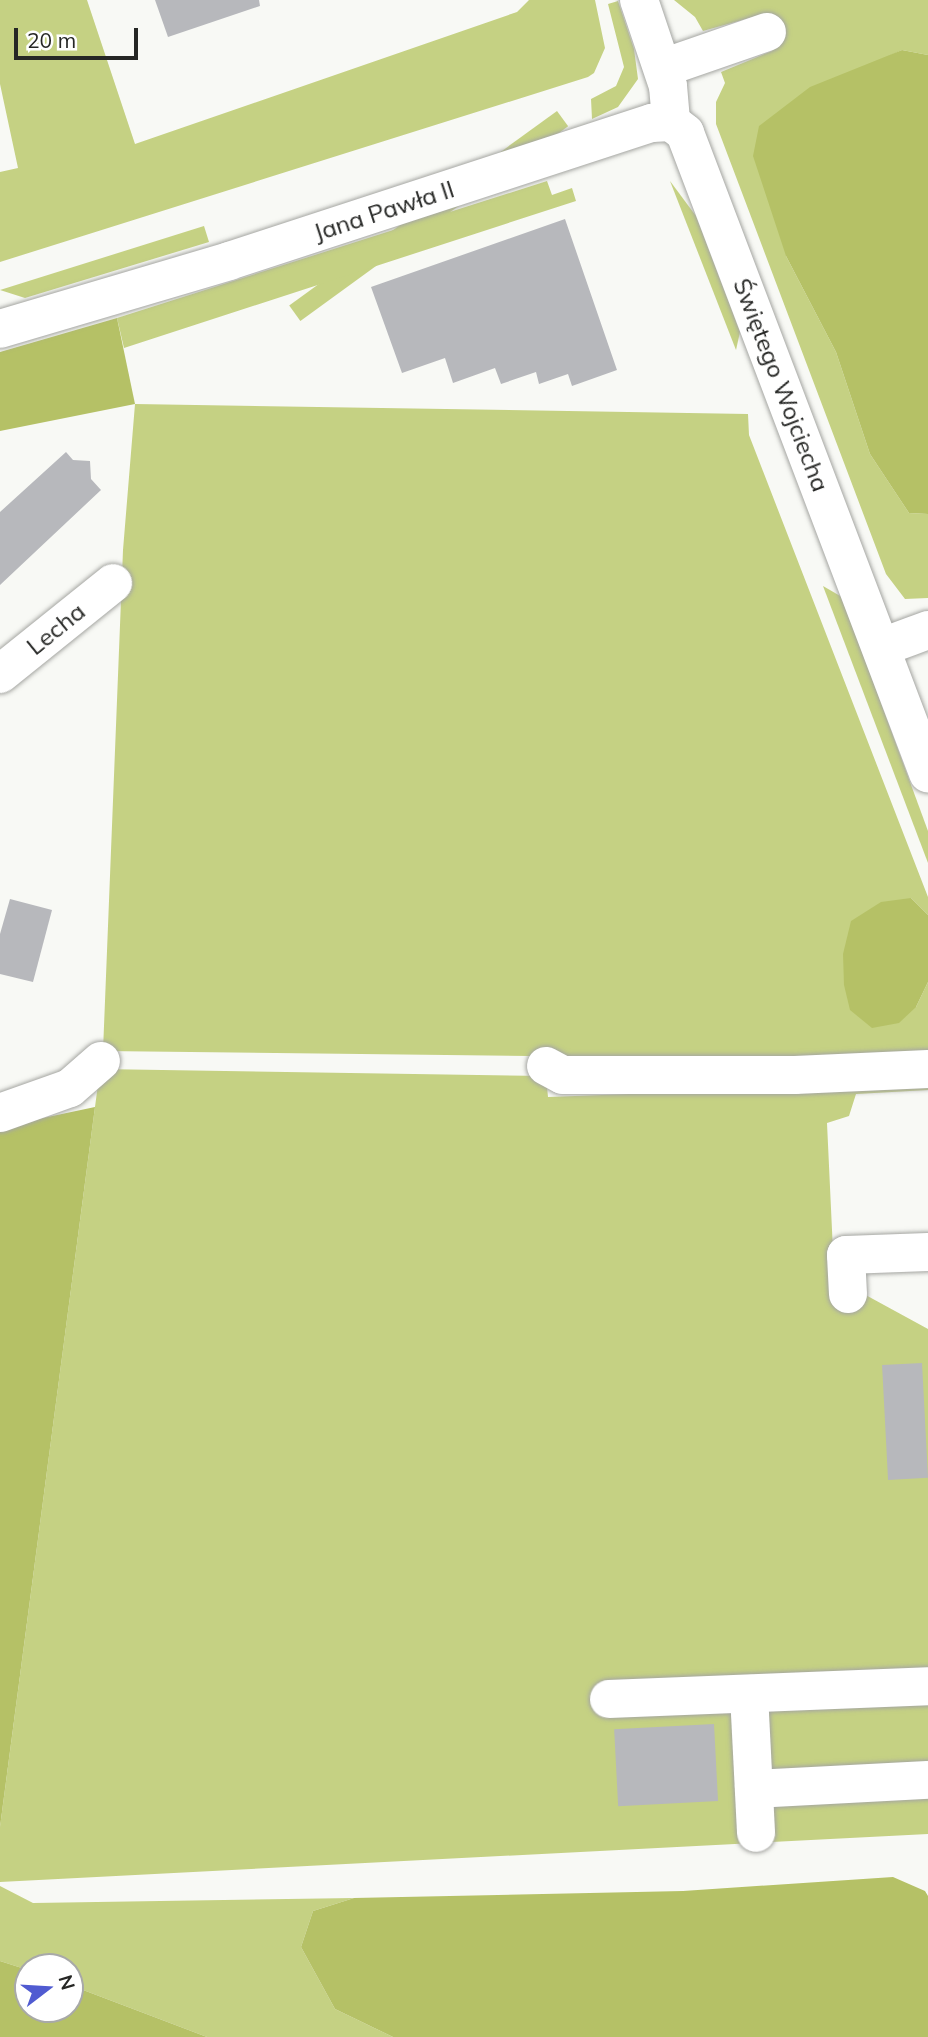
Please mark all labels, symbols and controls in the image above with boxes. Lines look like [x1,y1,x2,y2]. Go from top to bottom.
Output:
scale bar [18,14,142,58]
text: 20 m [27,27,76,53]
street label: Jana Pawła II [310,175,458,247]
street label: Świętego Wojciecha [727,274,835,496]
street label: Lecha [21,597,91,661]
north arrow [14,1953,84,2023]
text: N [54,1972,81,1993]

